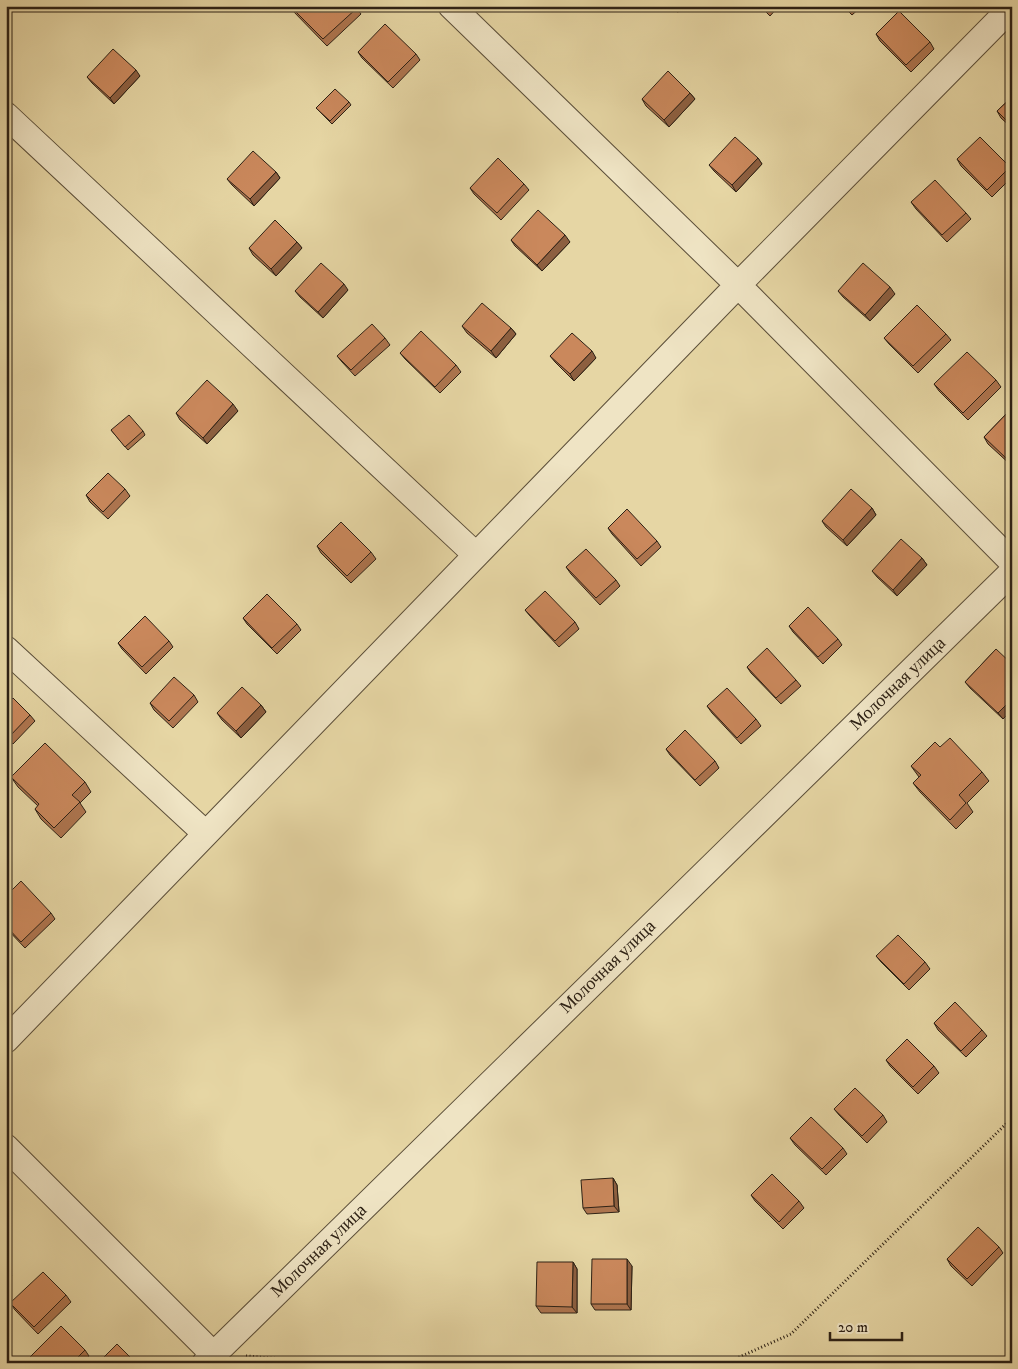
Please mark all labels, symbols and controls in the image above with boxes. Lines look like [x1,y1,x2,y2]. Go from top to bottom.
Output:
street label: Молочная улица [845,633,951,735]
street label: Молочная улица [555,916,661,1018]
street label: Молочная улица [266,1200,372,1302]
scale bar [830,1309,903,1341]
text: 20 m [838,1318,868,1337]

